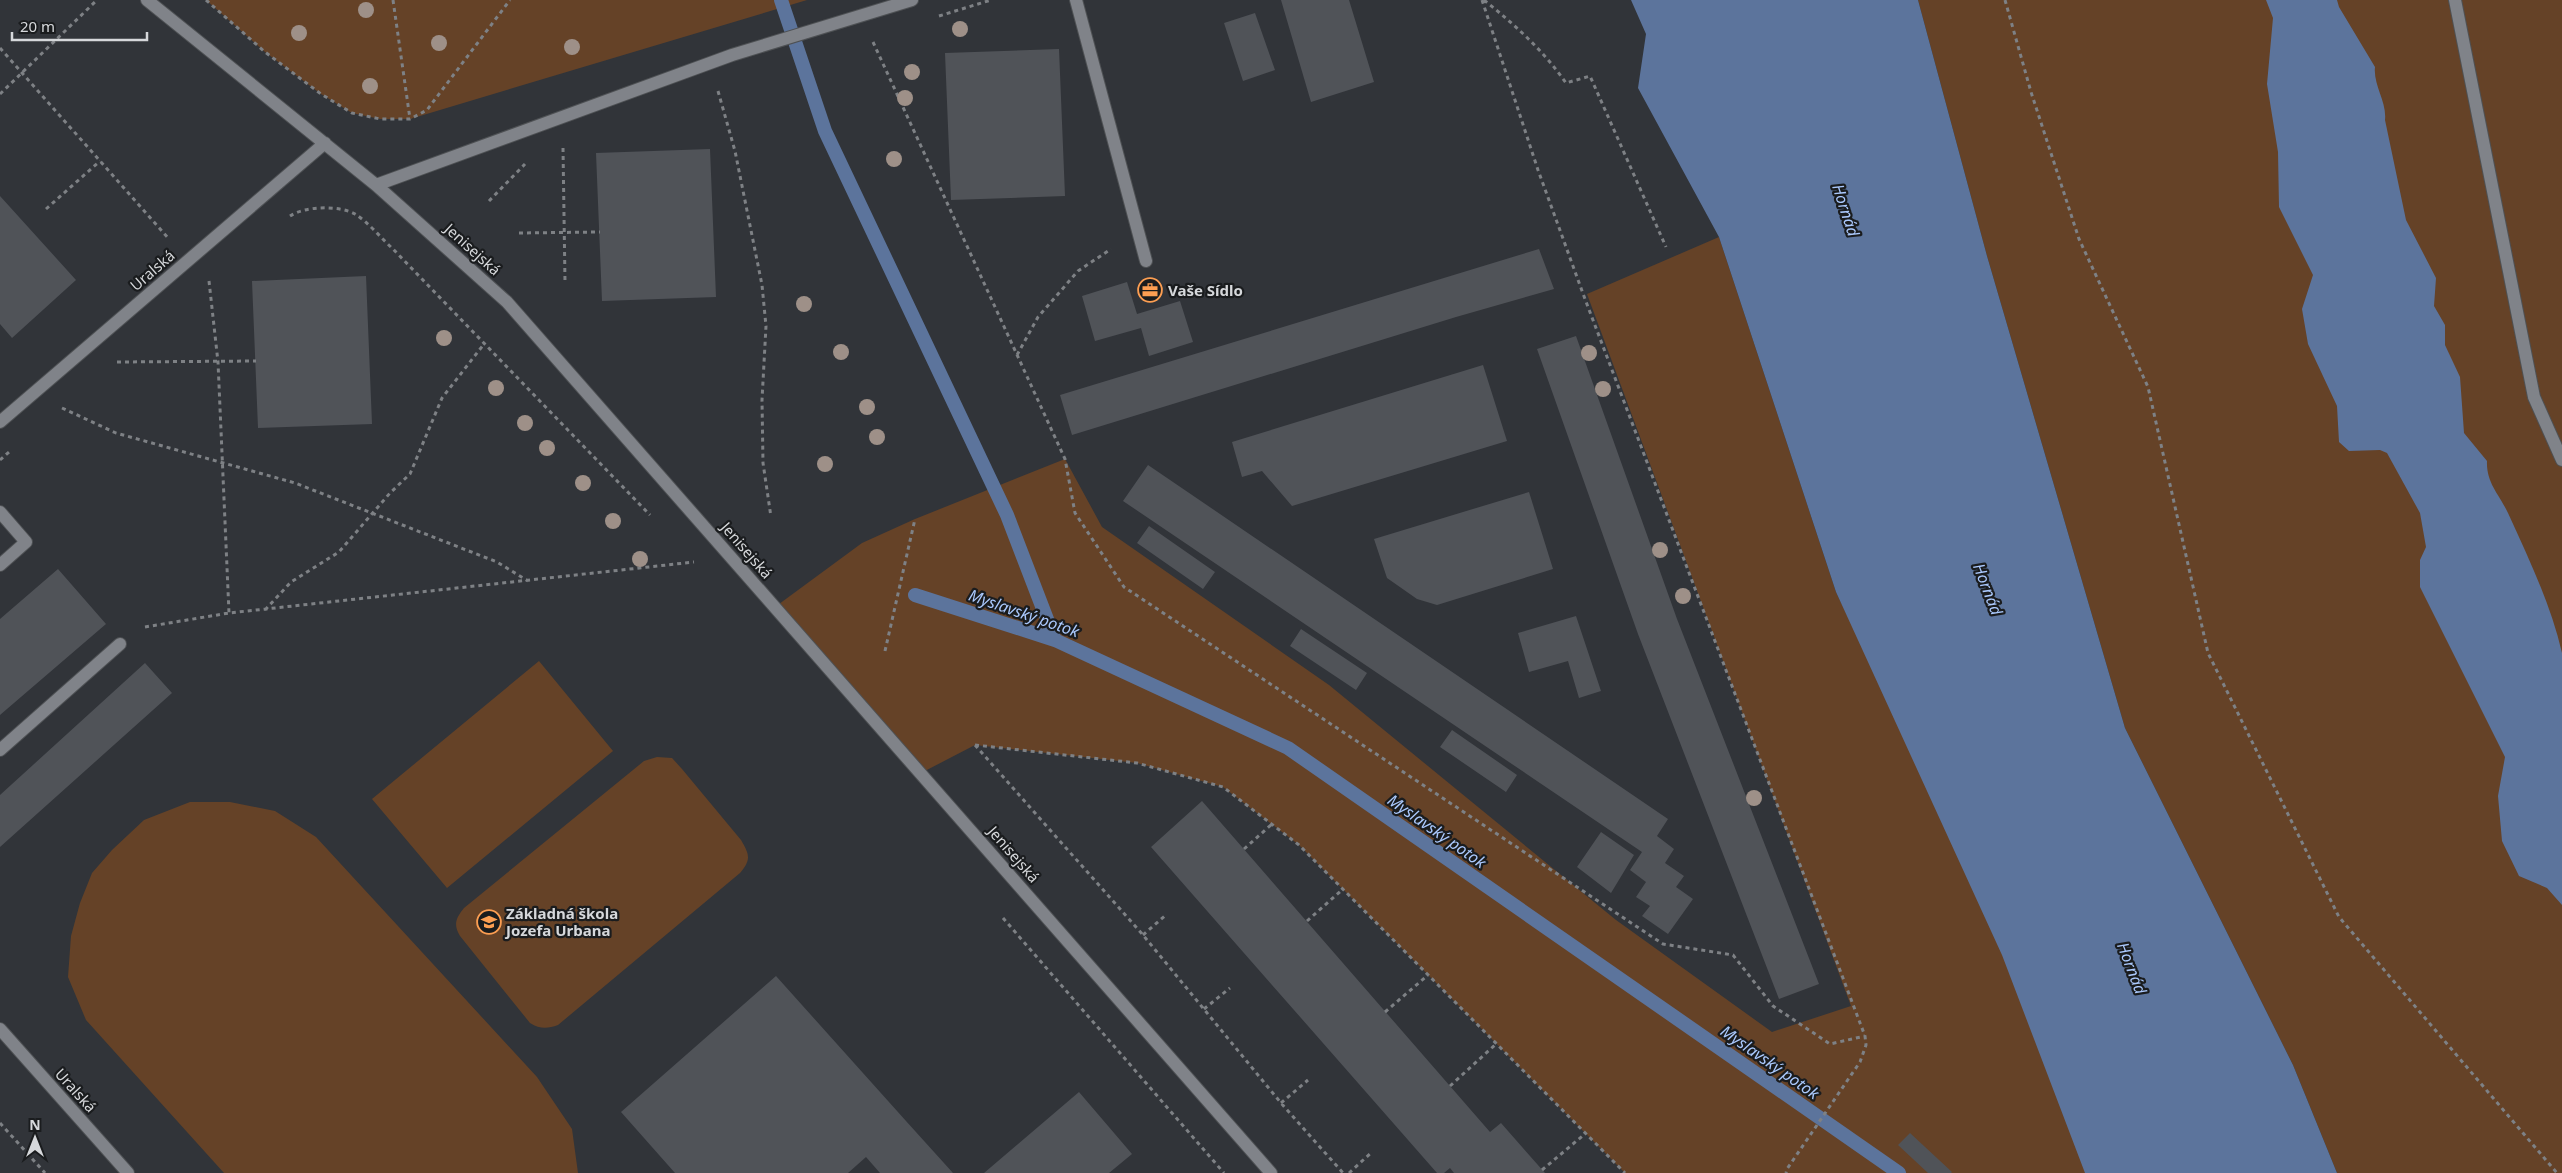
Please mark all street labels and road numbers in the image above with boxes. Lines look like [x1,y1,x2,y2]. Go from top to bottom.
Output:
street label: Jenisejská [439,217,505,279]
street label: Uralská [126,245,178,295]
street label: Jenisejská [716,516,777,583]
street label: Jenisejská [983,820,1044,887]
street label: Uralská [51,1064,101,1116]

